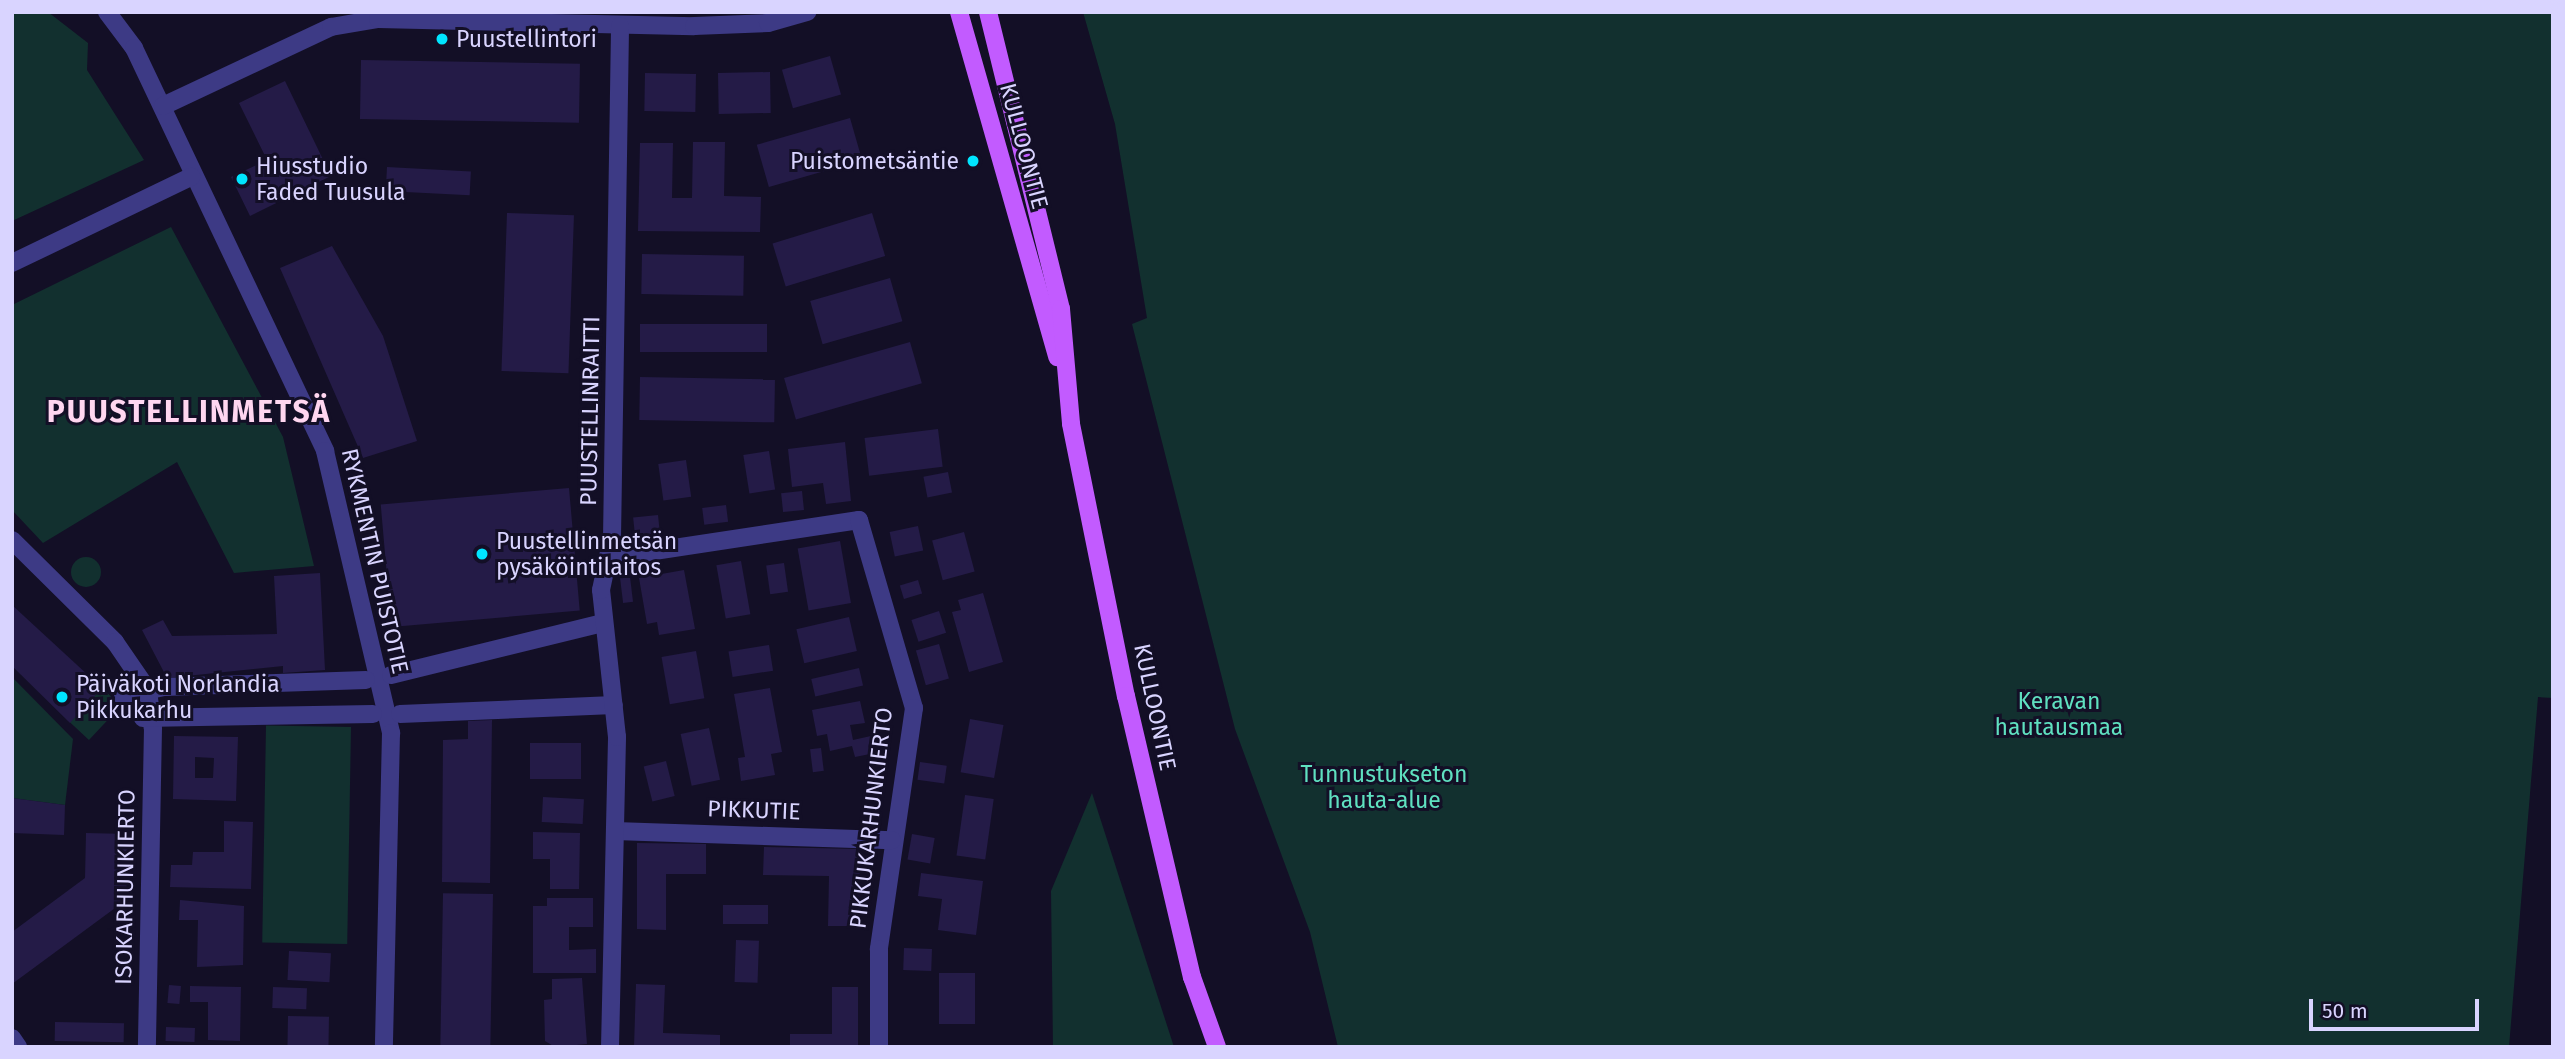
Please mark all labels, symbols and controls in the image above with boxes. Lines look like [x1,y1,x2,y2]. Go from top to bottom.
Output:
place label: Puustellintori [456,25,597,53]
marker: Puustellintori [434,31,450,47]
street label: KULLOONTIE [994,80,1054,212]
place label: Puistometsäntie [790,147,959,175]
place label: Hiusstudio Faded Tuusula [256,152,406,206]
marker: Puistometsäntie [965,153,981,169]
marker: Hiusstudio Faded Tuusula [234,171,250,187]
street label: PUUSTELLINRAITTI [575,316,605,506]
district label: PUUSTELLINMETSÄ [49,394,329,430]
street label: RYKMENTIN PUISTOTIE [336,446,414,676]
place label: Puustellinmetsän pysäköintilaitos [496,527,677,581]
marker: Puustellinmetsän pysäköintilaitos [474,546,490,562]
street label: KULLOONTIE [1128,641,1182,773]
place label: Päiväkoti Norlandia Pikkukarhu [76,670,280,724]
park label: Keravan hautausmaa [1995,687,2123,741]
marker: Päiväkoti Norlandia Pikkukarhu [54,689,70,705]
street label: PIKKUKARHUNKIERTO [844,706,898,930]
park label: Tunnustukseton hauta-alue [1301,760,1467,814]
street label: ISOKARHUNKIERTO [109,789,141,985]
street label: PIKKUTIE [707,795,801,825]
scale bar [2313,986,2483,1030]
text: 50 m [2322,998,2368,1024]

